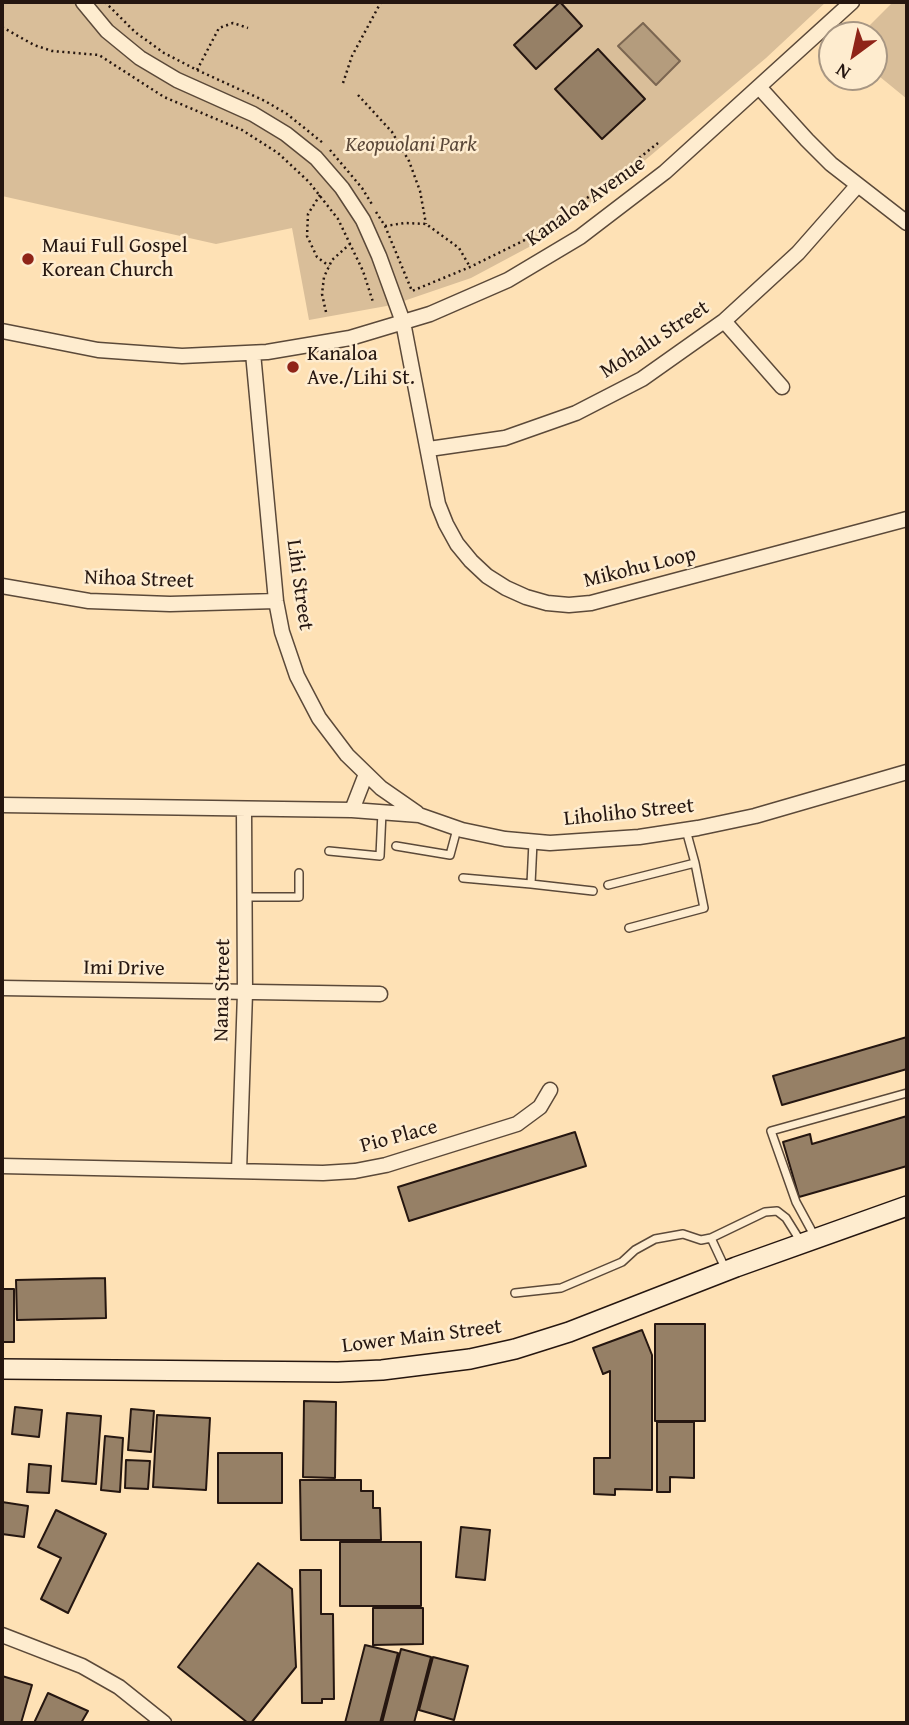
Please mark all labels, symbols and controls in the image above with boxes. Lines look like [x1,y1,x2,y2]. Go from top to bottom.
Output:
north arrow [818,21,888,91]
text: N [830,57,856,87]
park label: Keopuolani Park [345,133,477,159]
street label: Kanaloa Avenue [522,152,650,252]
place label: Maui Full Gospel Korean Church [42,234,188,284]
marker: Maui Full Gospel Korean Church [20,251,36,267]
street label: Mohalu Street [596,295,714,385]
place label: Kanaloa Ave./Lihi St. [307,342,415,392]
marker: Kanaloa Ave./Lihi St. [285,359,301,375]
street label: Lihi Street [280,538,318,632]
street label: Mikohu Loop [581,542,699,594]
street label: Nihoa Street [84,565,194,595]
street label: Liholiho Street [563,794,695,832]
street label: Nana Street [210,938,236,1042]
street label: Imi Drive [83,956,165,982]
street label: Pio Place [358,1115,440,1159]
street label: Lower Main Street [341,1315,503,1359]

